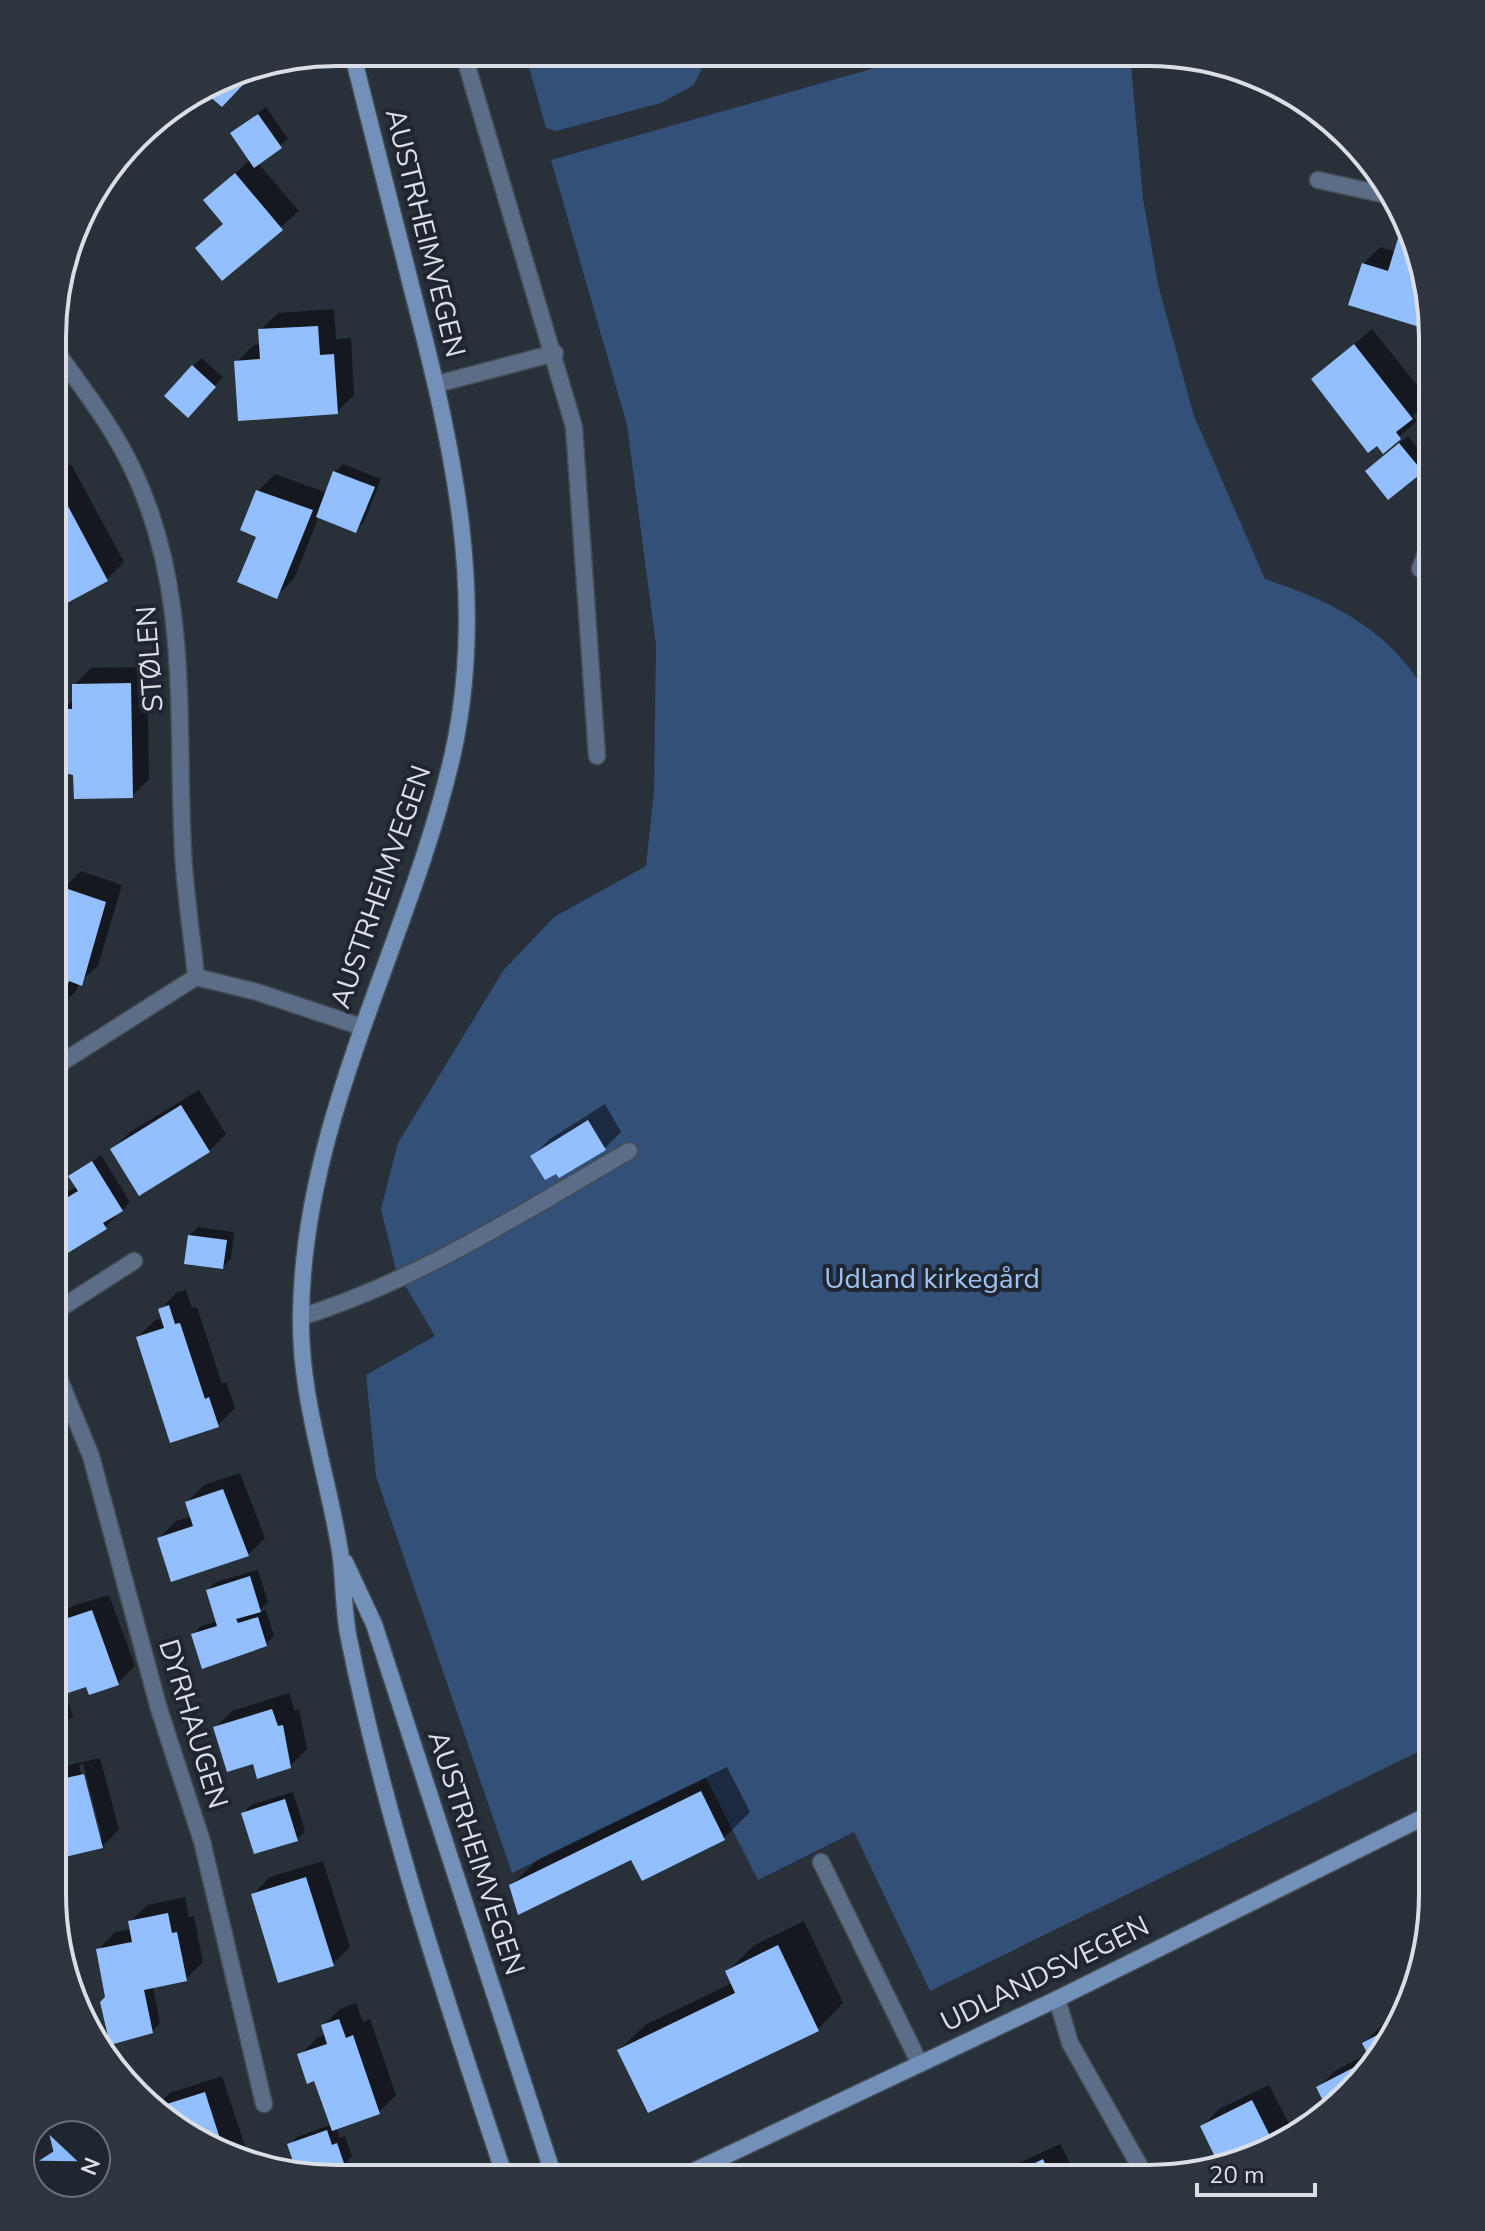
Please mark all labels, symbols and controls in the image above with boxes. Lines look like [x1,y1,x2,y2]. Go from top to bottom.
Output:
street label: AUSTRHEIMVEGEN [376,105,474,361]
street label: STØLEN [127,605,173,713]
street label: AUSTRHEIMVEGEN [322,760,440,1014]
park label: Udland kirkegård [824,1260,1040,1298]
street label: DYRHAUGEN [149,1635,237,1813]
street label: AUSTRHEIMVEGEN [419,1726,533,1980]
street label: UDLANDSVEGEN [934,1907,1156,2041]
north arrow [32,2119,112,2199]
scale bar [1197,2147,1315,2197]
text: N [73,2153,107,2179]
text: 20 m [1209,2159,1265,2191]

